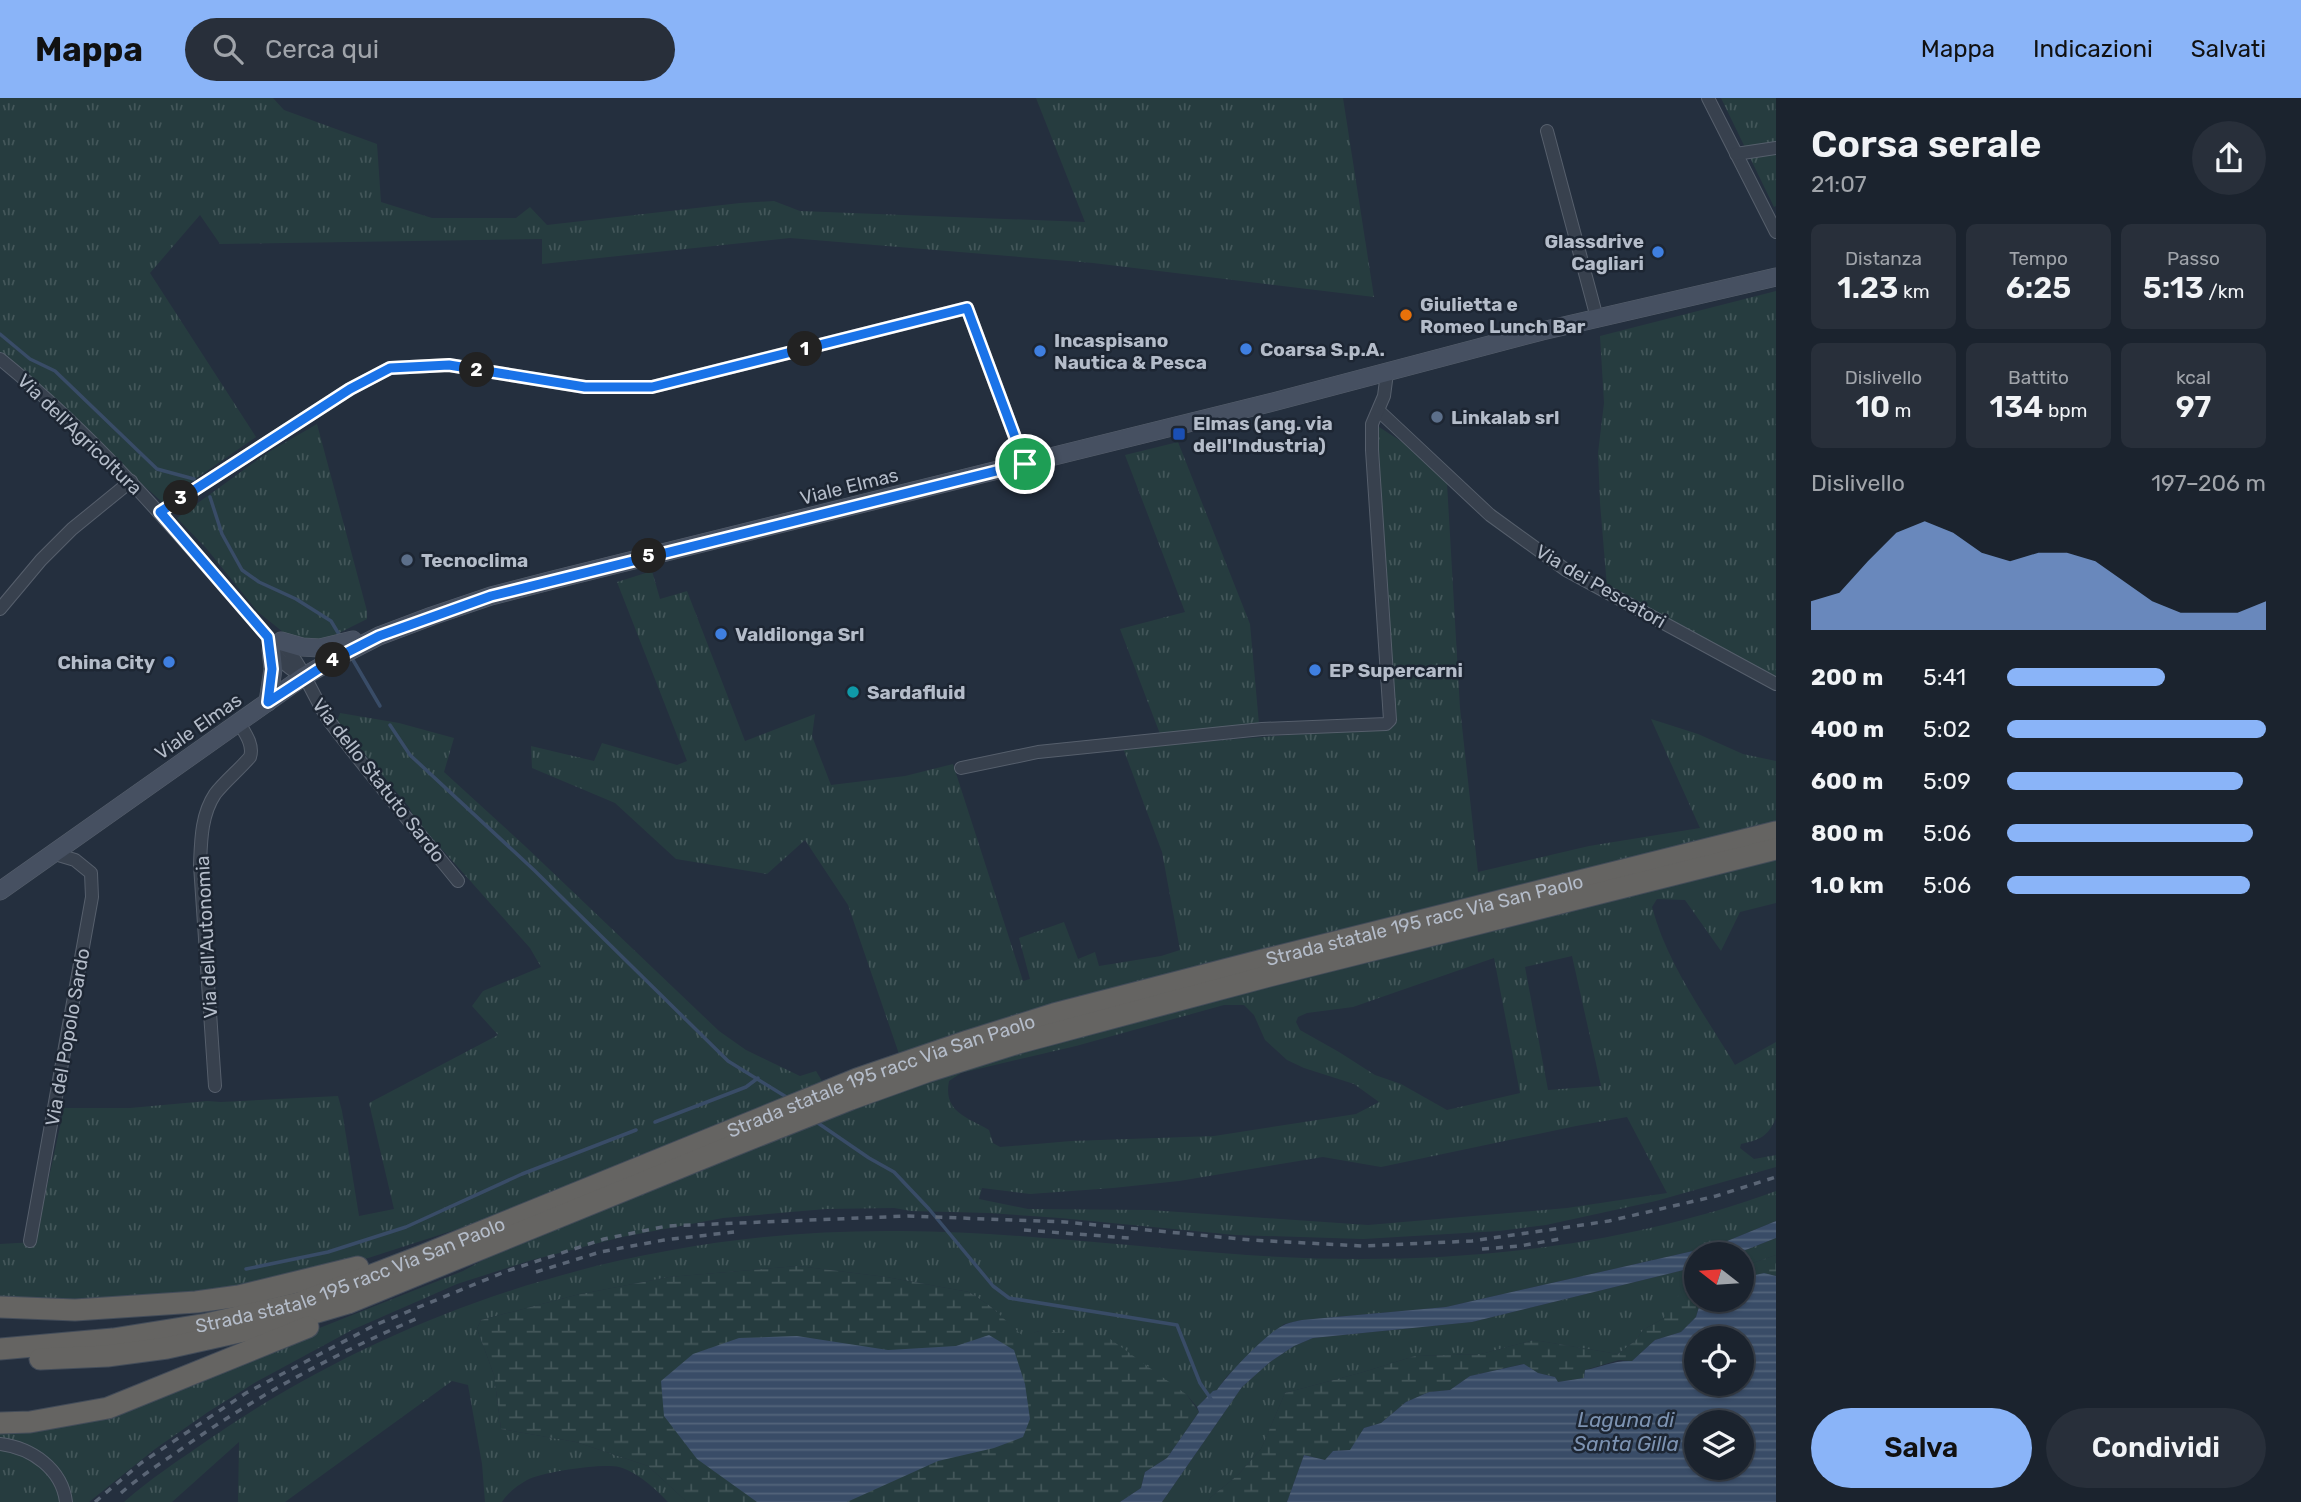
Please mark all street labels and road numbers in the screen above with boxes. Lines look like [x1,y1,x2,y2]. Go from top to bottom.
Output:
street label: Via dell'Agricoltura [13,369,147,500]
street label: Viale Elmas [798,463,901,510]
street label: Via dei Pescatori [1531,540,1670,633]
street label: Viale Elmas [150,688,246,765]
street label: Via dello Statuto Sardo [307,694,450,867]
street label: Via dell'Autonomia [191,855,222,1019]
street label: Strada statale 195 racc Via San Paolo [1263,870,1586,971]
street label: Via del Popolo Sardo [41,946,94,1128]
street label: Strada statale 195 racc Via San Paolo [724,1010,1038,1143]
street label: Strada statale 195 racc Via San Paolo [194,1212,508,1338]

